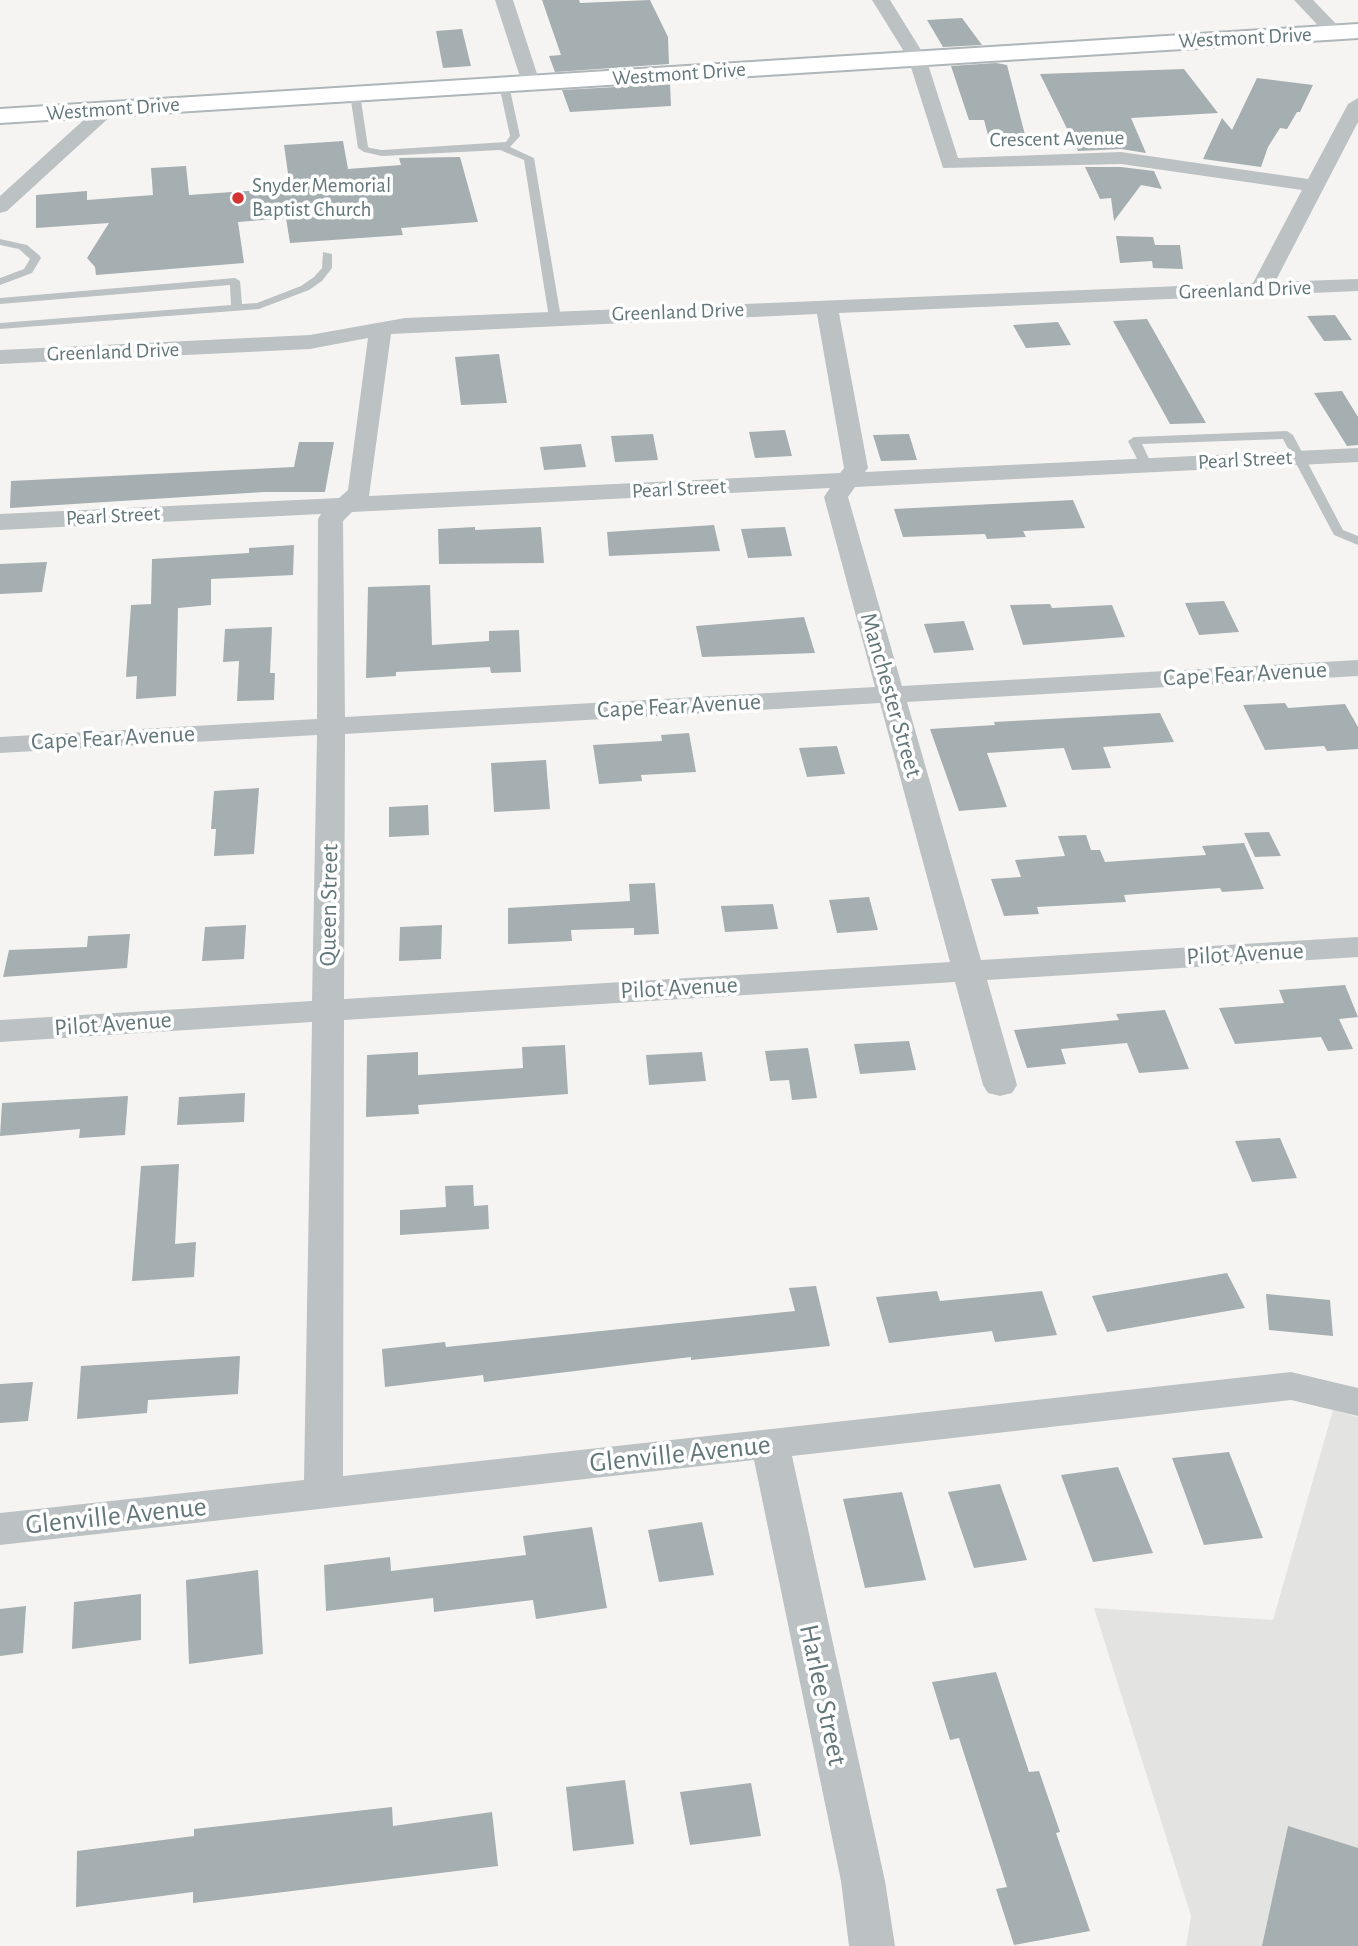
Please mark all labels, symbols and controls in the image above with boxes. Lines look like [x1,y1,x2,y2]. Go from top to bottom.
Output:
street label: Westmont Drive [1178,22,1312,54]
street label: Westmont Drive [612,57,746,91]
street label: Westmont Drive [46,92,180,126]
street label: Crescent Avenue [989,125,1125,153]
place label: Snyder Memorial Baptist Church [252,173,391,223]
marker: Snyder Memorial Baptist Church [230,190,246,206]
street label: Greenland Drive [1178,275,1312,305]
street label: Greenland Drive [611,297,745,327]
street label: Greenland Drive [46,337,180,367]
street label: Pearl Street [1197,445,1293,475]
street label: Pearl Street [631,474,727,504]
street label: Pearl Street [65,501,161,531]
street label: Manchester Street [854,609,928,781]
street label: Cape Fear Avenue [1162,655,1328,693]
street label: Cape Fear Avenue [596,687,762,725]
street label: Cape Fear Avenue [30,719,196,757]
street label: Queen Street [314,843,344,967]
street label: Pilot Avenue [1186,937,1304,971]
street label: Pilot Avenue [620,971,738,1005]
street label: Pilot Avenue [53,1006,173,1042]
street label: Glenville Avenue [588,1428,772,1480]
street label: Glenville Avenue [24,1490,208,1542]
street label: Harlee Street [792,1621,854,1769]

